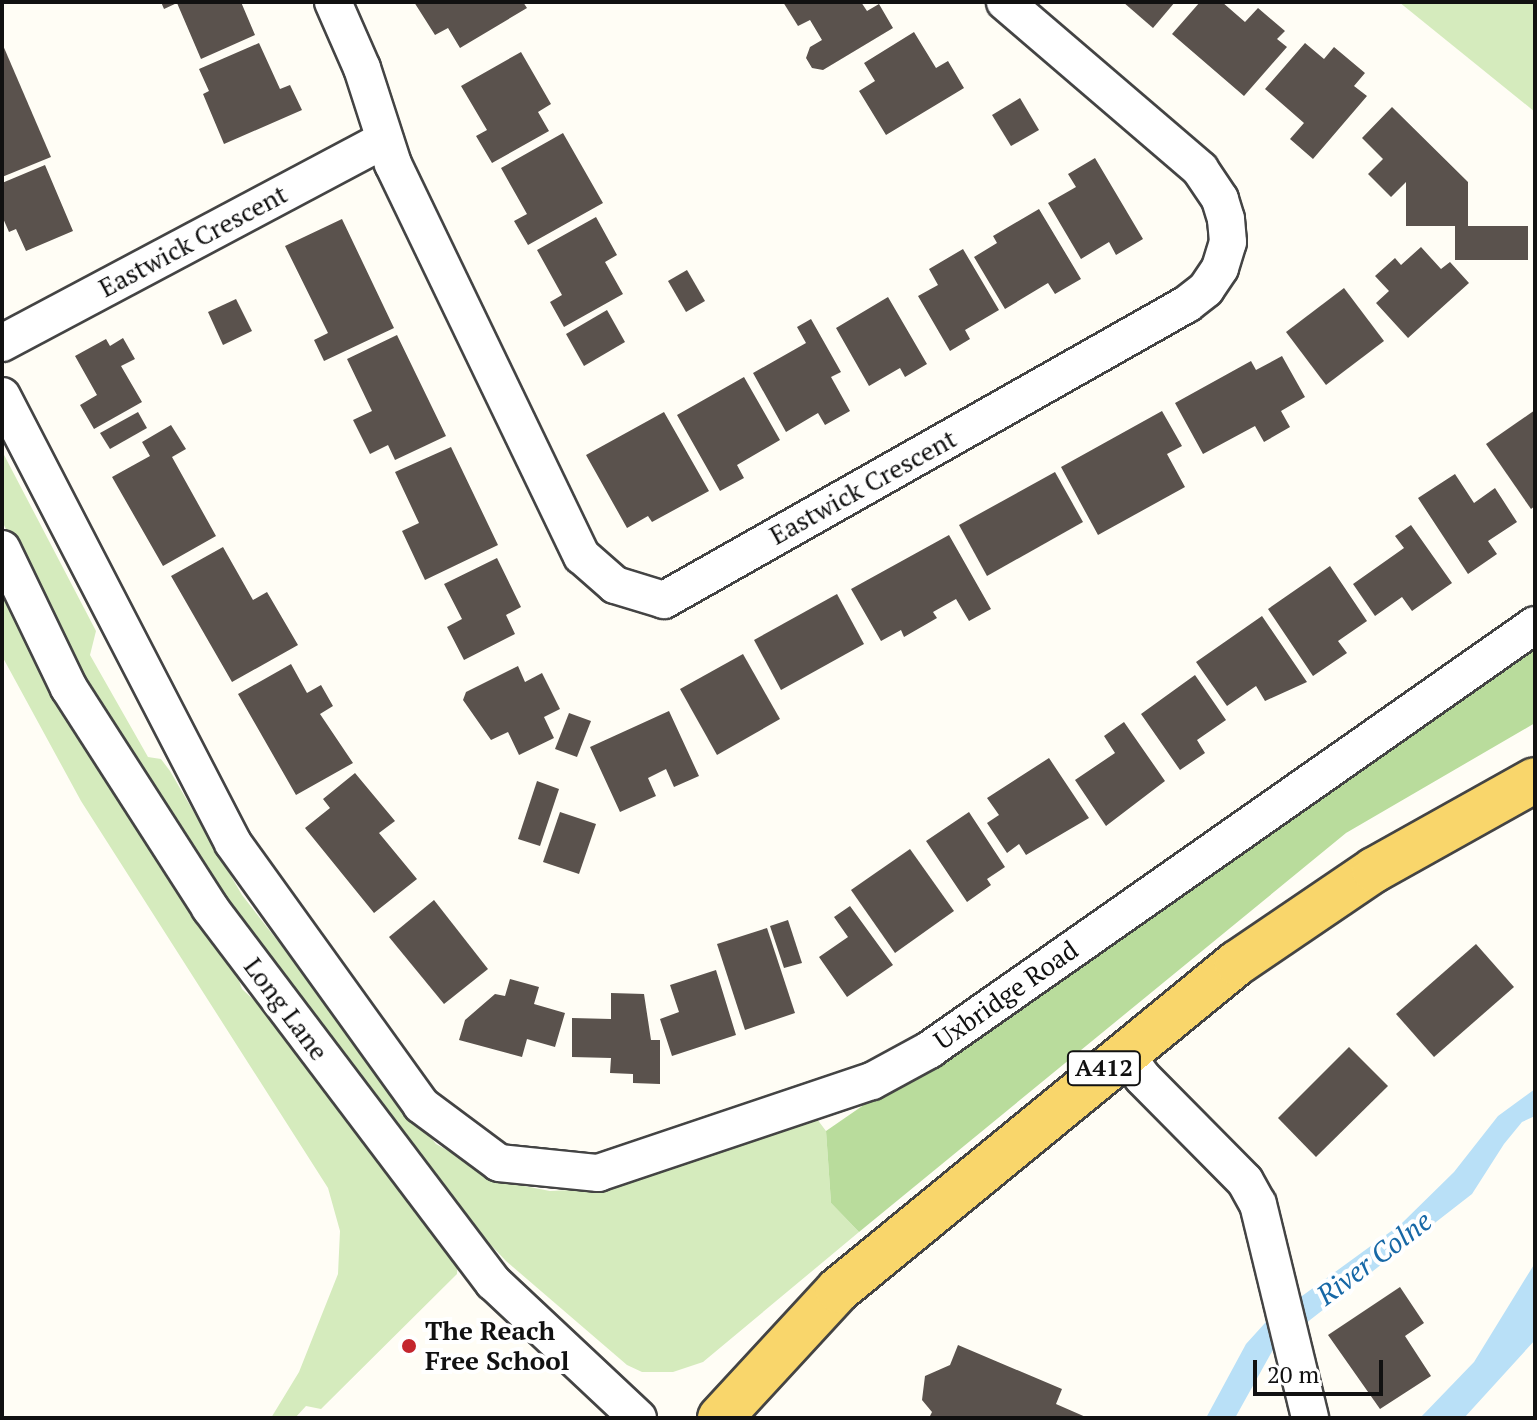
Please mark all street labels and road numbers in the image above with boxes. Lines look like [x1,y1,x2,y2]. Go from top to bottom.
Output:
street label: Eastwick Crescent [94,178,292,304]
street label: Eastwick Crescent [764,423,962,551]
street label: Uxbridge Road [928,934,1084,1056]
street label: Long Lane [237,952,335,1066]
road number: A412 [1066,1048,1142,1088]

